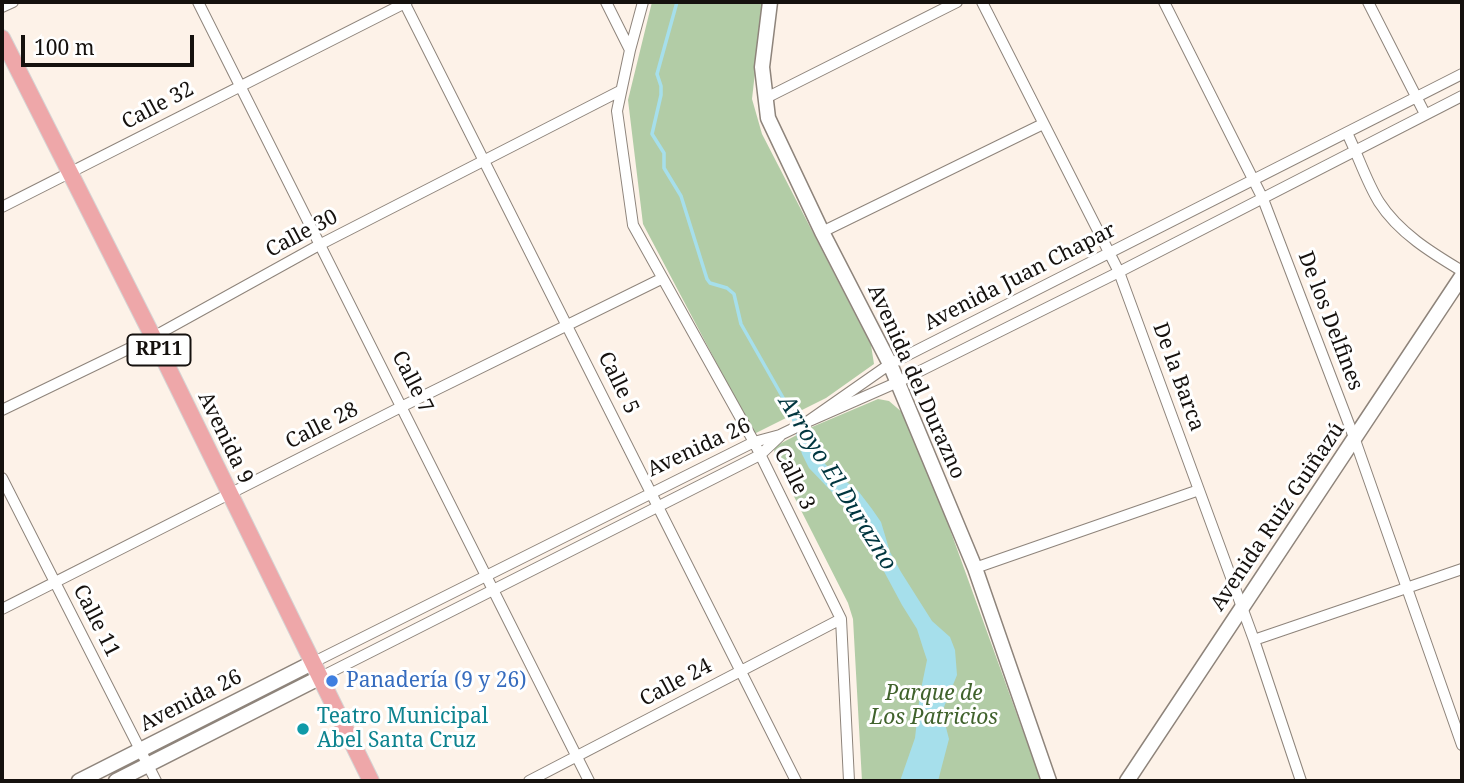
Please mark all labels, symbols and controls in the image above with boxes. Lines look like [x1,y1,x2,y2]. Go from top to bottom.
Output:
scale bar [24,21,198,65]
text: 100 m [34,33,95,61]
street label: Calle 32 [118,77,198,135]
street label: Calle 30 [262,205,342,263]
street label: Avenida Juan Chapar [920,218,1120,336]
street label: De los Delfines [1292,248,1368,394]
street label: Avenida del Durazno [862,281,970,483]
street label: De la Barca [1147,319,1209,435]
road number: RP11 [128,334,190,366]
street label: Calle 7 [386,347,438,417]
street label: Calle 5 [592,348,644,418]
street label: Avenida 9 [192,388,258,488]
water label: Arroyo El Durazno [772,390,902,576]
street label: Calle 28 [282,397,362,455]
street label: Avenida 26 [643,413,755,483]
street label: Avenida Ruiz Guiñazú [1206,418,1350,616]
street label: Calle 3 [768,444,820,514]
street label: Calle 11 [67,581,125,661]
street label: Calle 24 [636,654,716,712]
street label: Avenida 26 [136,665,246,737]
place label: Panadería (9 y 26) [346,668,526,694]
marker: Panadería (9 y 26) [324,673,340,689]
park label: Parque de Los Patricios [870,681,998,731]
place label: Teatro Municipal Abel Santa Cruz [317,704,488,754]
marker: Teatro Municipal Abel Santa Cruz [295,721,311,737]

